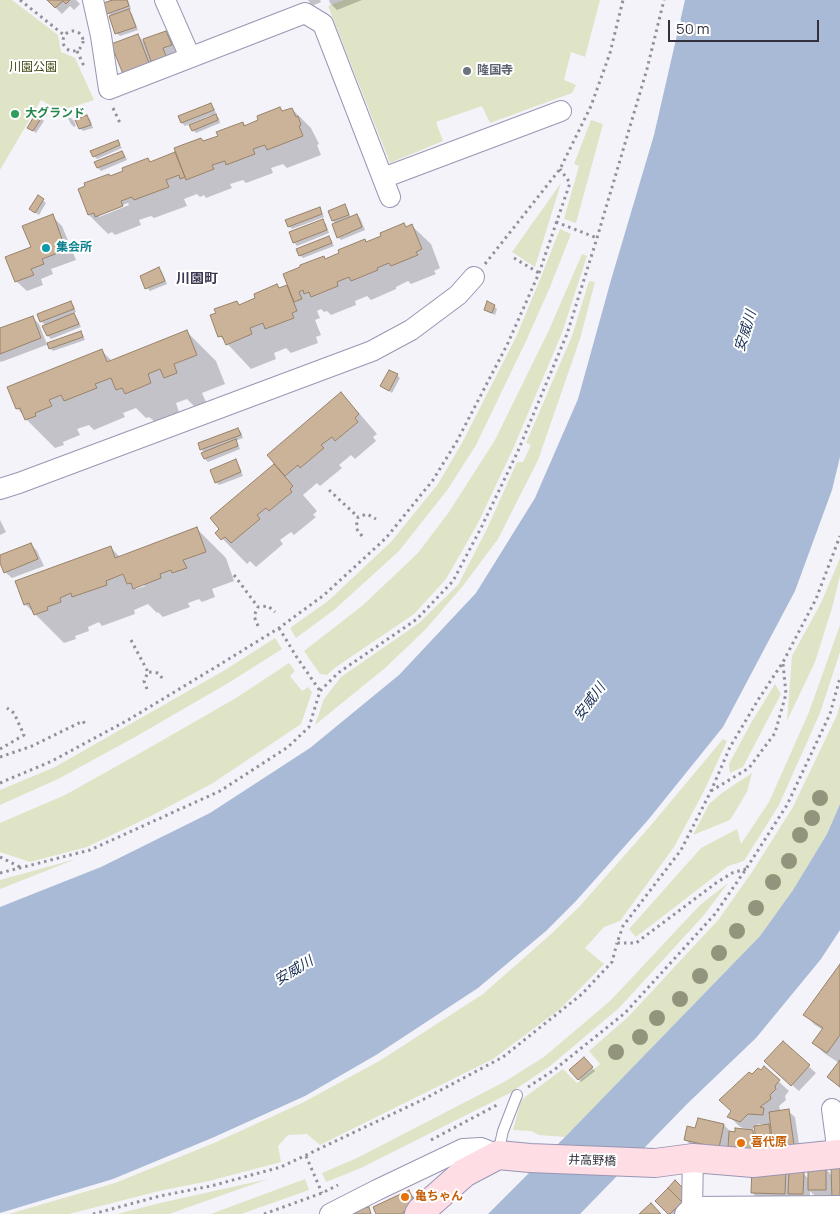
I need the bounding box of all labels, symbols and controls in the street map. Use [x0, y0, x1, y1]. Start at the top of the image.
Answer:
scale bar [670, 10, 821, 42]
text: 50 m [676, 18, 710, 39]
park label: 川園公園 [9, 61, 57, 75]
place label: 隆国寺 [477, 64, 513, 78]
marker: 隆国寺 [461, 65, 473, 77]
place label: 大グランド [25, 107, 85, 121]
marker: 大グランド [9, 108, 21, 120]
place label: 集会所 [56, 241, 92, 255]
marker: 集会所 [40, 242, 52, 254]
district label: 川園町 [176, 271, 218, 287]
water label: 安威川 [732, 308, 760, 354]
water label: 安威川 [571, 680, 609, 724]
water label: 安威川 [272, 953, 316, 989]
place label: 喜代原 [751, 1136, 787, 1150]
marker: 喜代原 [735, 1137, 747, 1149]
street label: 井高野橋 [568, 1153, 616, 1169]
place label: 亀ちゃん [415, 1190, 463, 1204]
marker: 亀ちゃん [399, 1191, 411, 1203]

